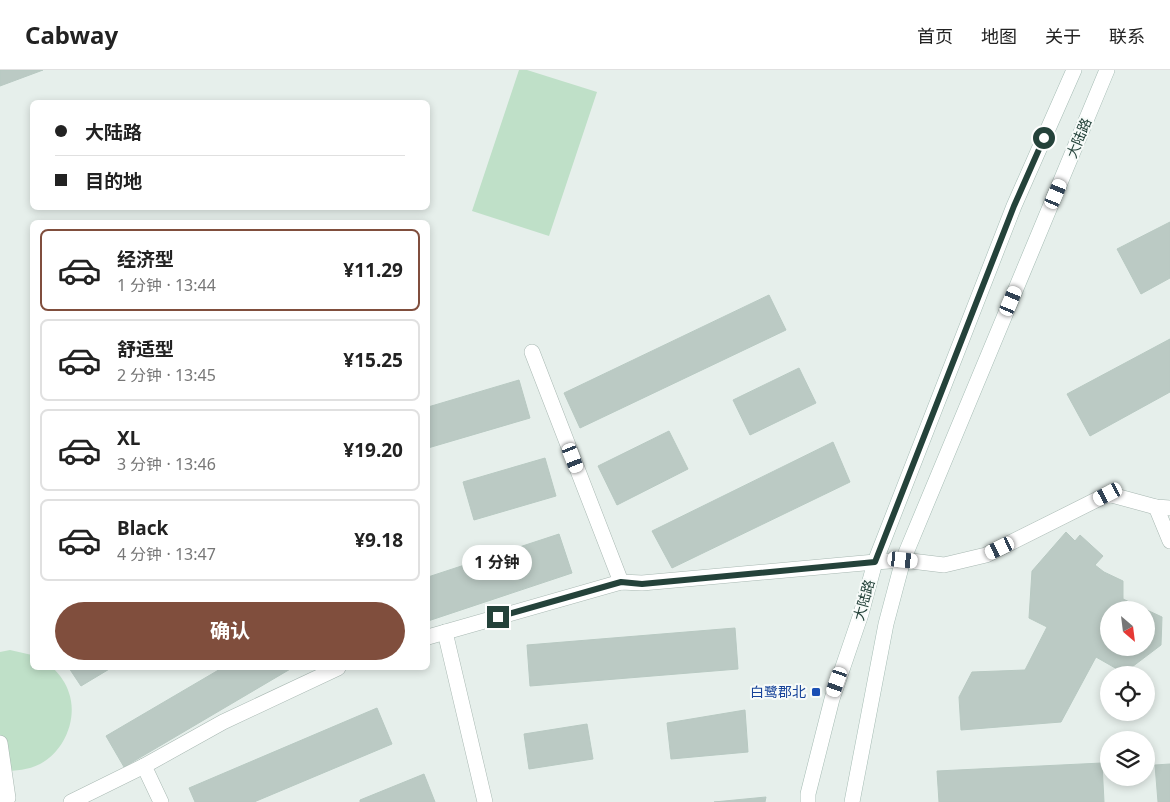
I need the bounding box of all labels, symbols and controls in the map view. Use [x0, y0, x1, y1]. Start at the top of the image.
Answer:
text: Cabway [25, 18, 118, 51]
text: 首页 [917, 24, 953, 48]
text: 地图 [981, 24, 1017, 48]
text: 关于 [1045, 24, 1081, 48]
text: 联系 [1109, 24, 1145, 48]
street label: 大陆路 [1062, 115, 1095, 161]
text: 大陆路 [85, 119, 142, 145]
route start [1033, 127, 1055, 149]
text: 目的地 [85, 168, 142, 194]
car [1043, 177, 1068, 211]
text: 经济型 [117, 246, 174, 272]
icon: car [57, 248, 102, 293]
text: ¥11.29 [343, 257, 403, 283]
text: 1 分钟 · 13:44 [117, 274, 216, 296]
car [998, 284, 1023, 318]
text: 舒适型 [117, 336, 174, 362]
icon: car [57, 338, 102, 383]
text: ¥15.25 [343, 347, 403, 373]
text: 2 分钟 · 13:45 [117, 364, 216, 386]
text: XL [117, 425, 140, 451]
icon: car [57, 428, 102, 473]
text: ¥19.20 [343, 437, 403, 463]
car [560, 441, 585, 475]
text: 3 分钟 · 13:46 [117, 453, 216, 475]
car [1091, 481, 1124, 507]
text: Black [117, 515, 168, 541]
icon: car [57, 518, 102, 563]
text: ¥9.18 [354, 527, 403, 553]
car [983, 535, 1016, 561]
text: 4 分钟 · 13:47 [117, 543, 216, 565]
callout: 1 分钟 [463, 544, 533, 580]
text: 1 分钟 [474, 551, 520, 573]
car [887, 551, 918, 569]
street label: 大陆路 [849, 577, 878, 623]
north arrow [1100, 601, 1155, 656]
map controls [1100, 601, 1155, 786]
button: 确认 [55, 602, 405, 660]
route end [487, 606, 509, 628]
car [825, 665, 848, 699]
button: locate [1100, 666, 1155, 721]
place label: 白鹭郡北 [750, 682, 806, 701]
marker: 白鹭郡北 [810, 686, 822, 698]
button: layers [1100, 731, 1155, 786]

